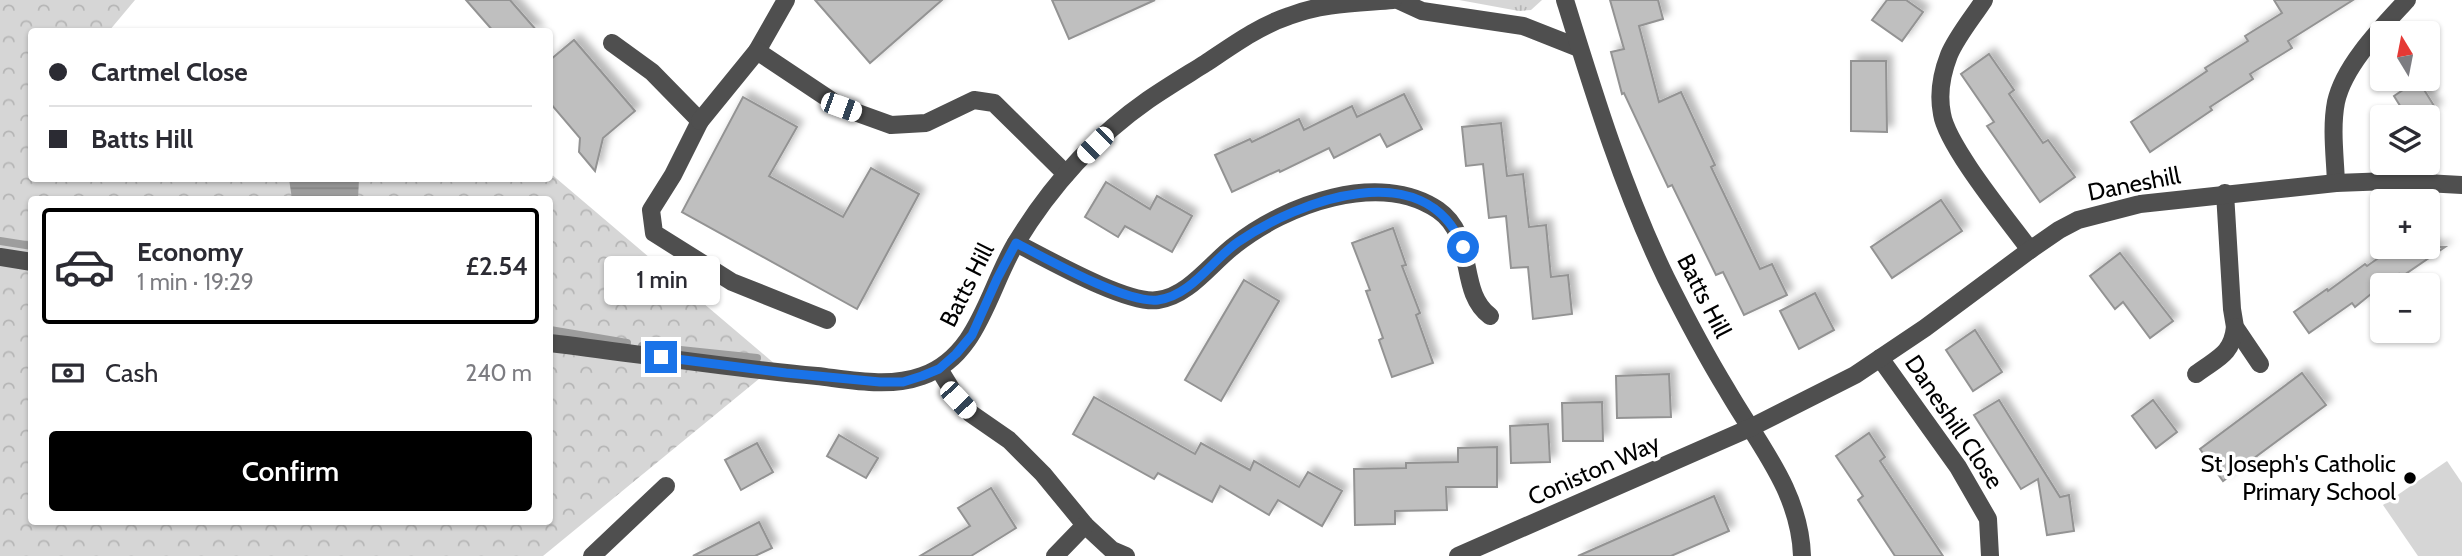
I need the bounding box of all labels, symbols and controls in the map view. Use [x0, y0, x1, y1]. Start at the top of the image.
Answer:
north arrow [2370, 21, 2440, 91]
map controls [2370, 21, 2440, 343]
text: Cartmel Close [91, 56, 248, 88]
car [818, 90, 865, 124]
button: layers [2370, 105, 2440, 175]
text: Batts Hill [91, 123, 193, 155]
car [1073, 123, 1118, 167]
street label: Daneshill [2085, 160, 2183, 207]
button: + [2370, 189, 2440, 259]
route start [1447, 231, 1479, 263]
icon: car [53, 235, 116, 298]
text: Economy [137, 236, 243, 268]
street label: Batts Hill [933, 238, 1000, 332]
street label: Batts Hill [1671, 249, 1738, 343]
text: £2.54 [465, 250, 528, 282]
callout: 1 min [603, 256, 719, 304]
text: 1 min [636, 266, 688, 294]
text: 1 min · 19:29 [137, 268, 254, 296]
button: − [2370, 273, 2440, 343]
route end [645, 341, 677, 373]
street label: Daneshill Close [1899, 349, 2010, 494]
icon: cash [49, 354, 87, 392]
text: Cash [105, 357, 158, 389]
text: 240 m [465, 359, 532, 387]
car [936, 377, 981, 423]
street label: Coniston Way [1523, 428, 1664, 511]
button: Confirm [49, 431, 532, 511]
place label: St Joseph's Catholic Primary School [2201, 449, 2396, 506]
marker: St Joseph's Catholic Primary School [2402, 470, 2418, 486]

